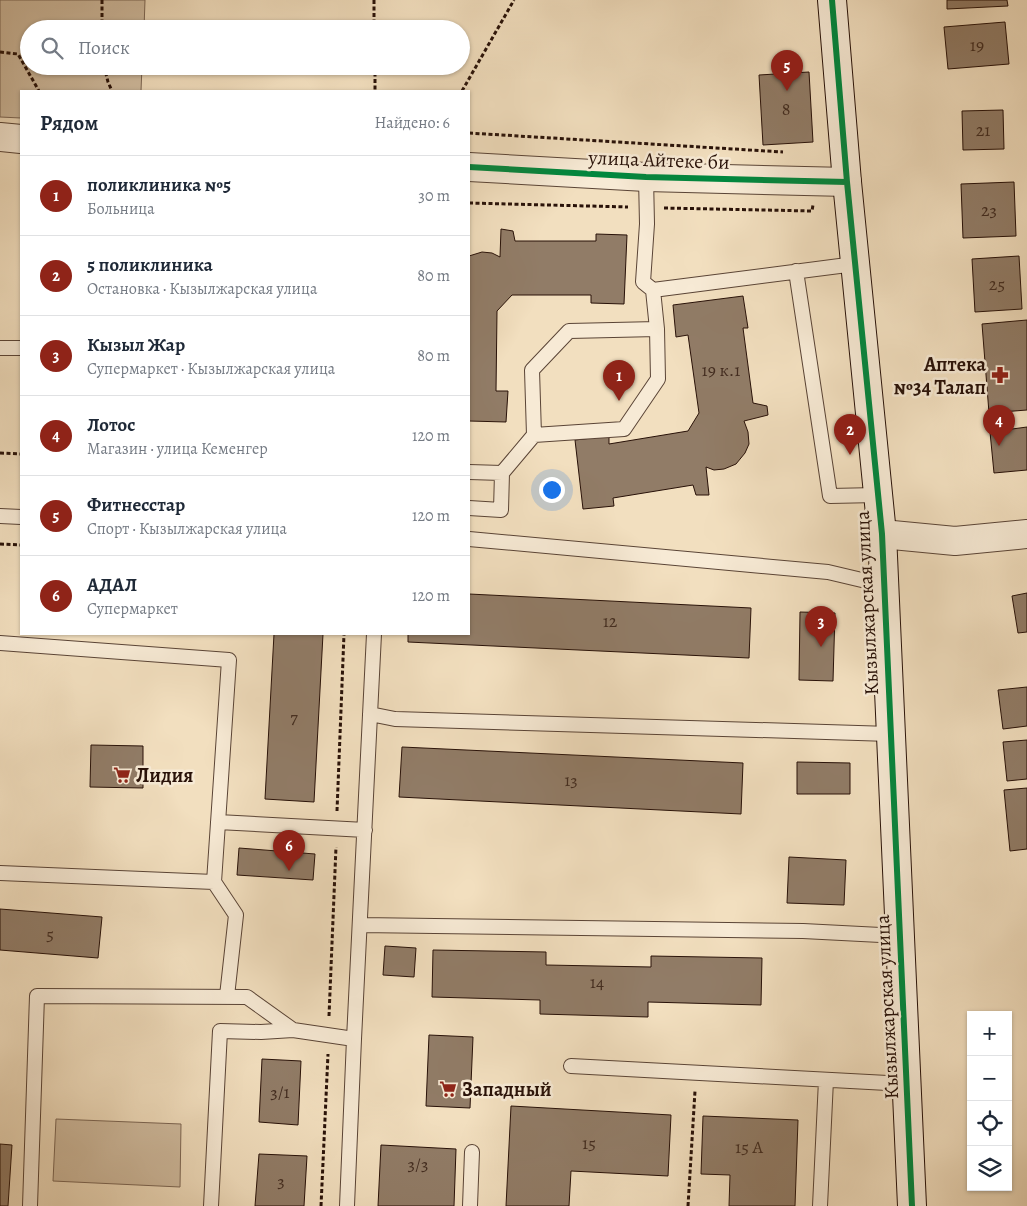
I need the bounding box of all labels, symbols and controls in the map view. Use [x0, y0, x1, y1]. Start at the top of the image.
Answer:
search box [20, 20, 470, 75]
house number: 19 [970, 33, 984, 57]
icon: search [38, 34, 66, 62]
text: Поиск [78, 35, 130, 61]
pin: 5 [771, 50, 803, 91]
house number: 8 [782, 97, 790, 121]
text: Рядом [40, 109, 98, 137]
text: Найдено: 6 [375, 112, 450, 134]
house number: 21 [976, 118, 990, 142]
street label: улица Айтеке би [587, 144, 730, 176]
text: поликлиника №5 [87, 172, 231, 198]
text: 1 [53, 185, 59, 207]
text: 30 m [418, 185, 450, 207]
text: Больница [87, 198, 155, 220]
house number: 23 [981, 198, 997, 222]
text: 5 поликлиника [87, 252, 213, 278]
text: 2 [52, 265, 60, 287]
text: 80 m [417, 265, 450, 287]
house number: 25 [989, 272, 1005, 296]
text: Остановка · Кызылжарская улица [87, 278, 317, 300]
text: Кызыл Жар [87, 332, 185, 358]
text: 3 [53, 345, 59, 367]
text: 80 m [417, 345, 450, 367]
place label: Аптека №34 Талап [894, 351, 986, 401]
text: Супермаркет · Кызылжарская улица [87, 358, 335, 380]
house number: 19 к.1 [702, 358, 740, 382]
pin: 1 [603, 360, 635, 401]
pharmacy icon: Аптека №34 Талап [990, 365, 1010, 385]
pin: 4 [983, 405, 1015, 446]
text: Лотос [87, 412, 135, 438]
pin: 2 [834, 414, 866, 455]
text: 4 [52, 425, 60, 447]
text: 120 m [412, 425, 450, 447]
text: Магазин · улица Кеменгер [87, 438, 268, 460]
your location [539, 477, 565, 503]
text: Фитнесстар [87, 492, 185, 518]
text: 5 [53, 505, 59, 527]
text: 120 m [412, 505, 450, 527]
street label: Кызылжарская улица [849, 509, 885, 696]
text: Спорт · Кызылжарская улица [87, 518, 287, 540]
text: АДАЛ [87, 572, 137, 598]
text: 6 [52, 585, 60, 607]
text: 120 m [412, 585, 450, 607]
text: Супермаркет [87, 598, 178, 620]
pin: 3 [805, 606, 837, 647]
house number: 12 [603, 609, 618, 633]
house number: 7 [290, 705, 298, 729]
place label: Лидия [136, 762, 193, 789]
supermarket icon: Лидия [112, 765, 132, 785]
house number: 13 [564, 768, 578, 792]
pin: 6 [273, 830, 305, 871]
street label: Кызылжарская улица [869, 913, 905, 1100]
house number: 5 [46, 922, 54, 946]
house number: 14 [590, 970, 604, 994]
map controls [967, 1011, 1012, 1191]
button: + [967, 1011, 1012, 1056]
button: − [967, 1056, 1012, 1101]
place label: Западный [462, 1076, 552, 1103]
supermarket icon: Западный [438, 1079, 458, 1099]
house number: 3/1 [270, 1080, 290, 1104]
button: locate [967, 1101, 1012, 1146]
house number: 15 [582, 1131, 596, 1155]
house number: 15 А [735, 1135, 763, 1159]
button: layers [967, 1146, 1012, 1191]
house number: 3/3 [408, 1152, 428, 1176]
house number: 3 [277, 1169, 285, 1193]

